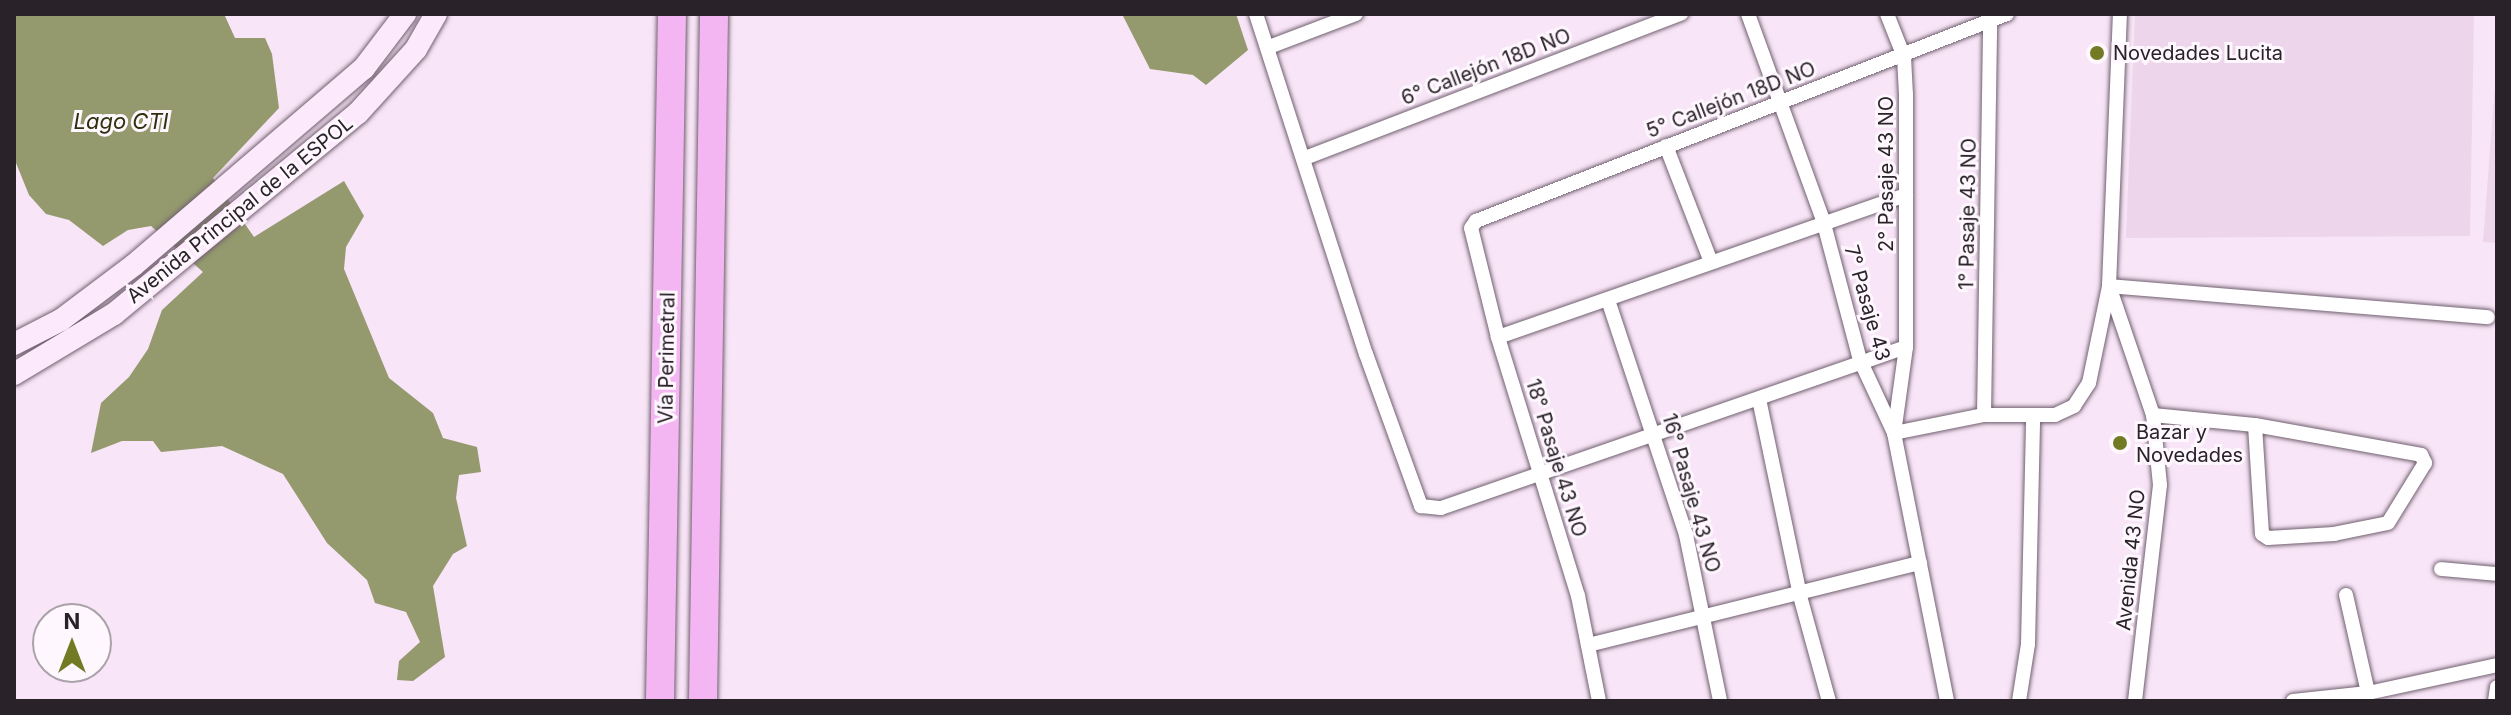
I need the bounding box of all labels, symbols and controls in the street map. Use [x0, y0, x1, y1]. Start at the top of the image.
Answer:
street label: 6° Callejón 18D NO [1398, 24, 1574, 110]
place label: Novedades Lucita [2113, 41, 2283, 65]
marker: Novedades Lucita [2088, 44, 2106, 62]
street label: 5° Callejón 18D NO [1643, 57, 1819, 143]
street label: 2° Pasaje 43 NO [1874, 96, 1898, 252]
water label: Lago CTI [73, 109, 169, 135]
street label: Avenida Principal de la ESPOL [122, 111, 358, 309]
street label: 1° Pasaje 43 NO [1955, 138, 1981, 290]
street label: 7° Pasaje 43 [1839, 242, 1895, 364]
street label: Vía Perimetral [654, 292, 680, 424]
street label: 18° Pasaje 43 NO [1521, 376, 1591, 540]
street label: 16° Pasaje 43 NO [1657, 411, 1725, 575]
place label: Bazar y Novedades [2136, 420, 2243, 467]
marker: Bazar y Novedades [2111, 434, 2129, 452]
street label: Avenida 43 NO [2112, 488, 2150, 632]
north arrow [32, 603, 112, 683]
text: N [64, 608, 80, 634]

